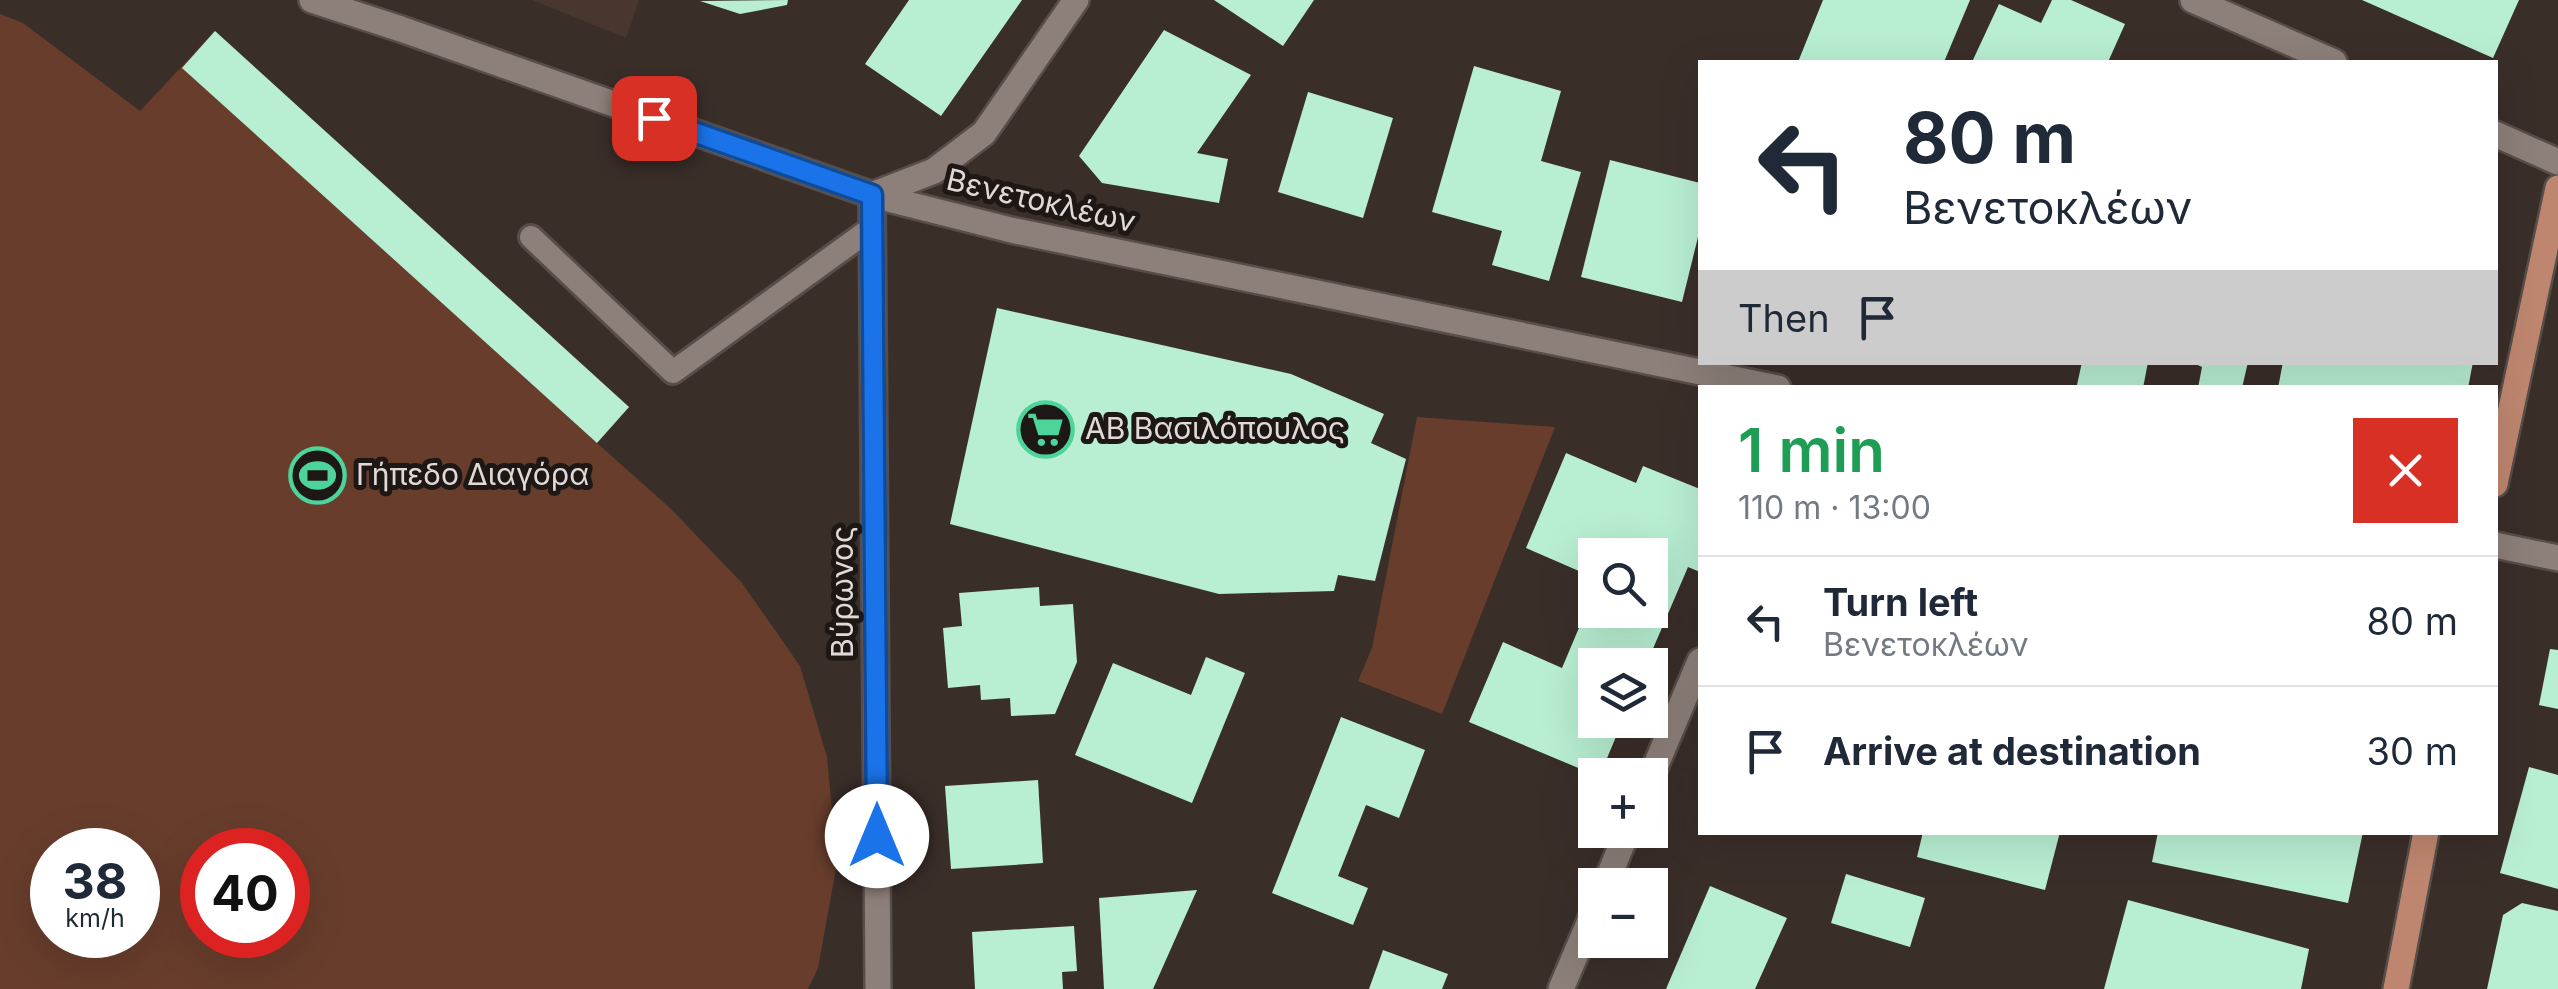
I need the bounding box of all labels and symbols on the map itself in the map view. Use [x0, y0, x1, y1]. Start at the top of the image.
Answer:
pin [612, 76, 697, 161]
street label: Βενετοκλέων [943, 161, 1139, 239]
supermarket icon: AB Βασιλόπουλος [1016, 399, 1076, 459]
place label: AB Βασιλόπουλος [1085, 410, 1345, 446]
sports icon: Γήπεδο Διαγόρα [287, 445, 347, 505]
place label: Γήπεδο Διαγόρα [356, 456, 589, 492]
street label: Βύρωνος [824, 526, 860, 658]
position arrow [825, 784, 929, 888]
speed limit sign: 40 [180, 828, 310, 958]

